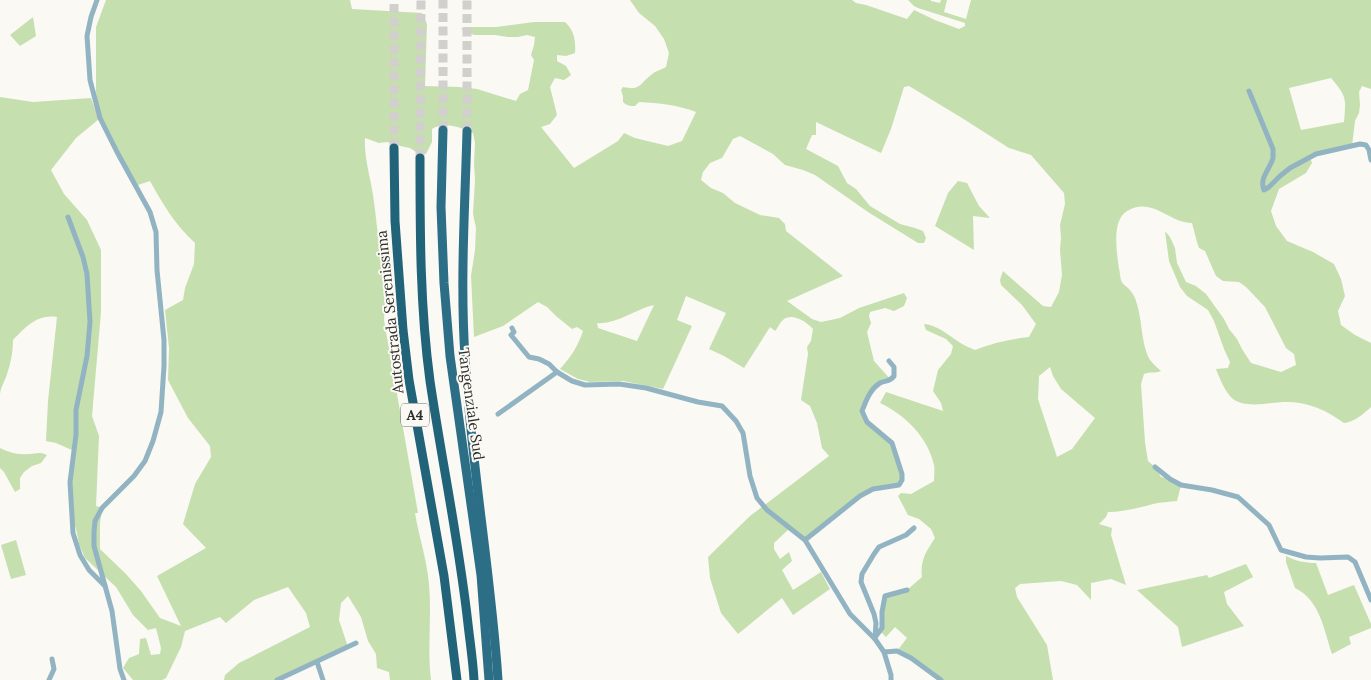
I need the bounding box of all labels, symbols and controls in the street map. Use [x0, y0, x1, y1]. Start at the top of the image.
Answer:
street label: Autostrada Serenissima [371, 229, 408, 396]
street label: Tangenziale Sud [454, 346, 489, 462]
road number: A4 [401, 404, 429, 426]

